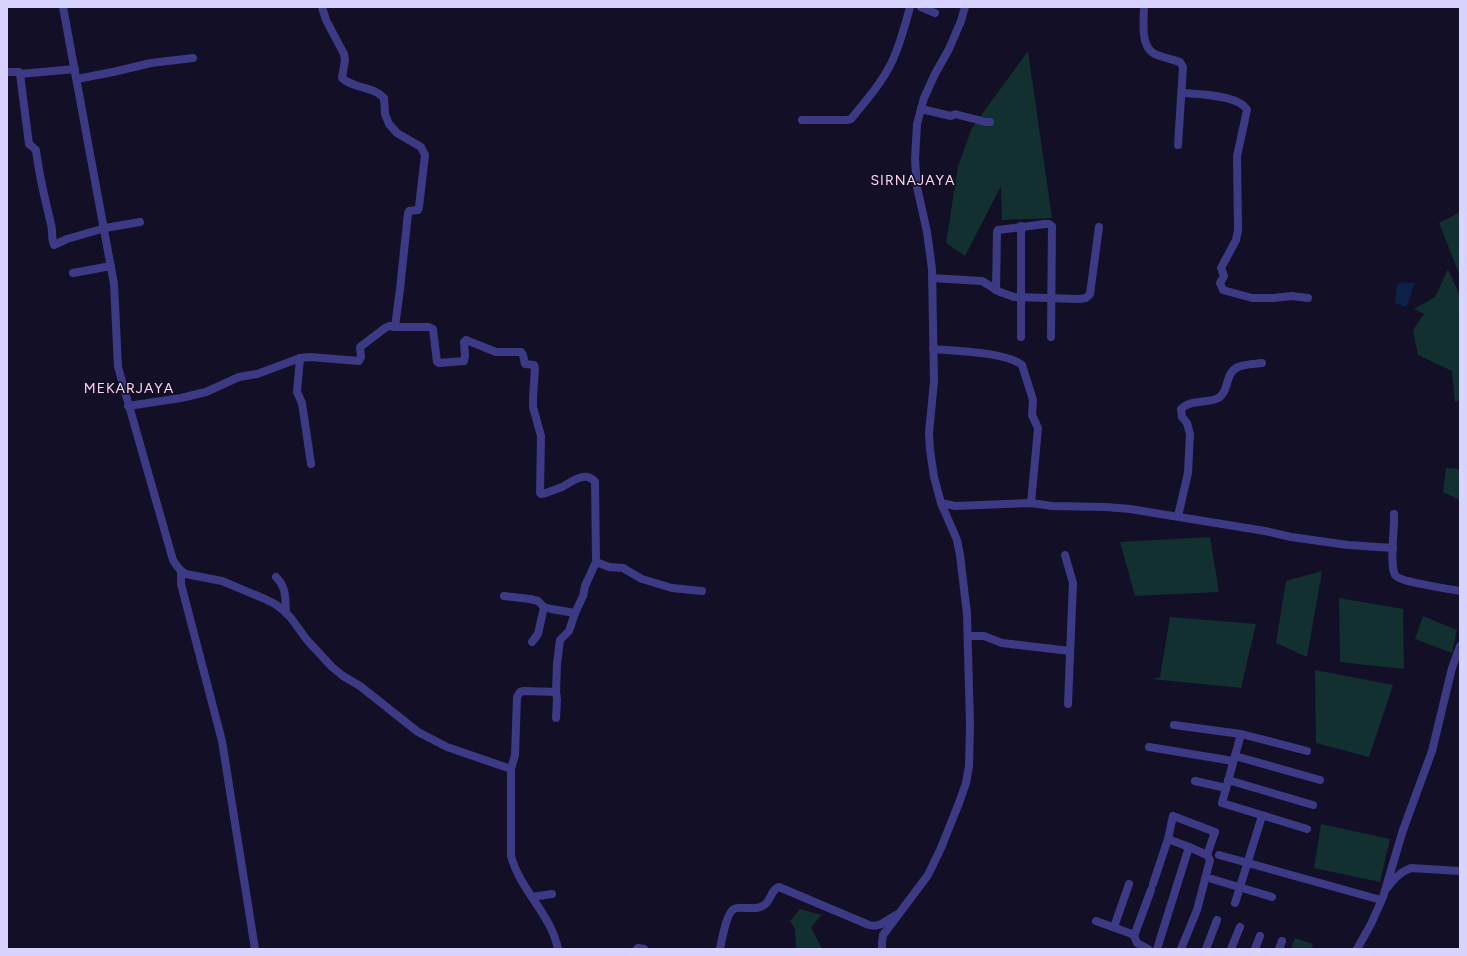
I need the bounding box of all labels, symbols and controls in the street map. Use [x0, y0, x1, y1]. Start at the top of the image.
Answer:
district label: SIRNAJAYA [871, 172, 955, 189]
district label: MEKARJAYA [84, 380, 174, 397]

